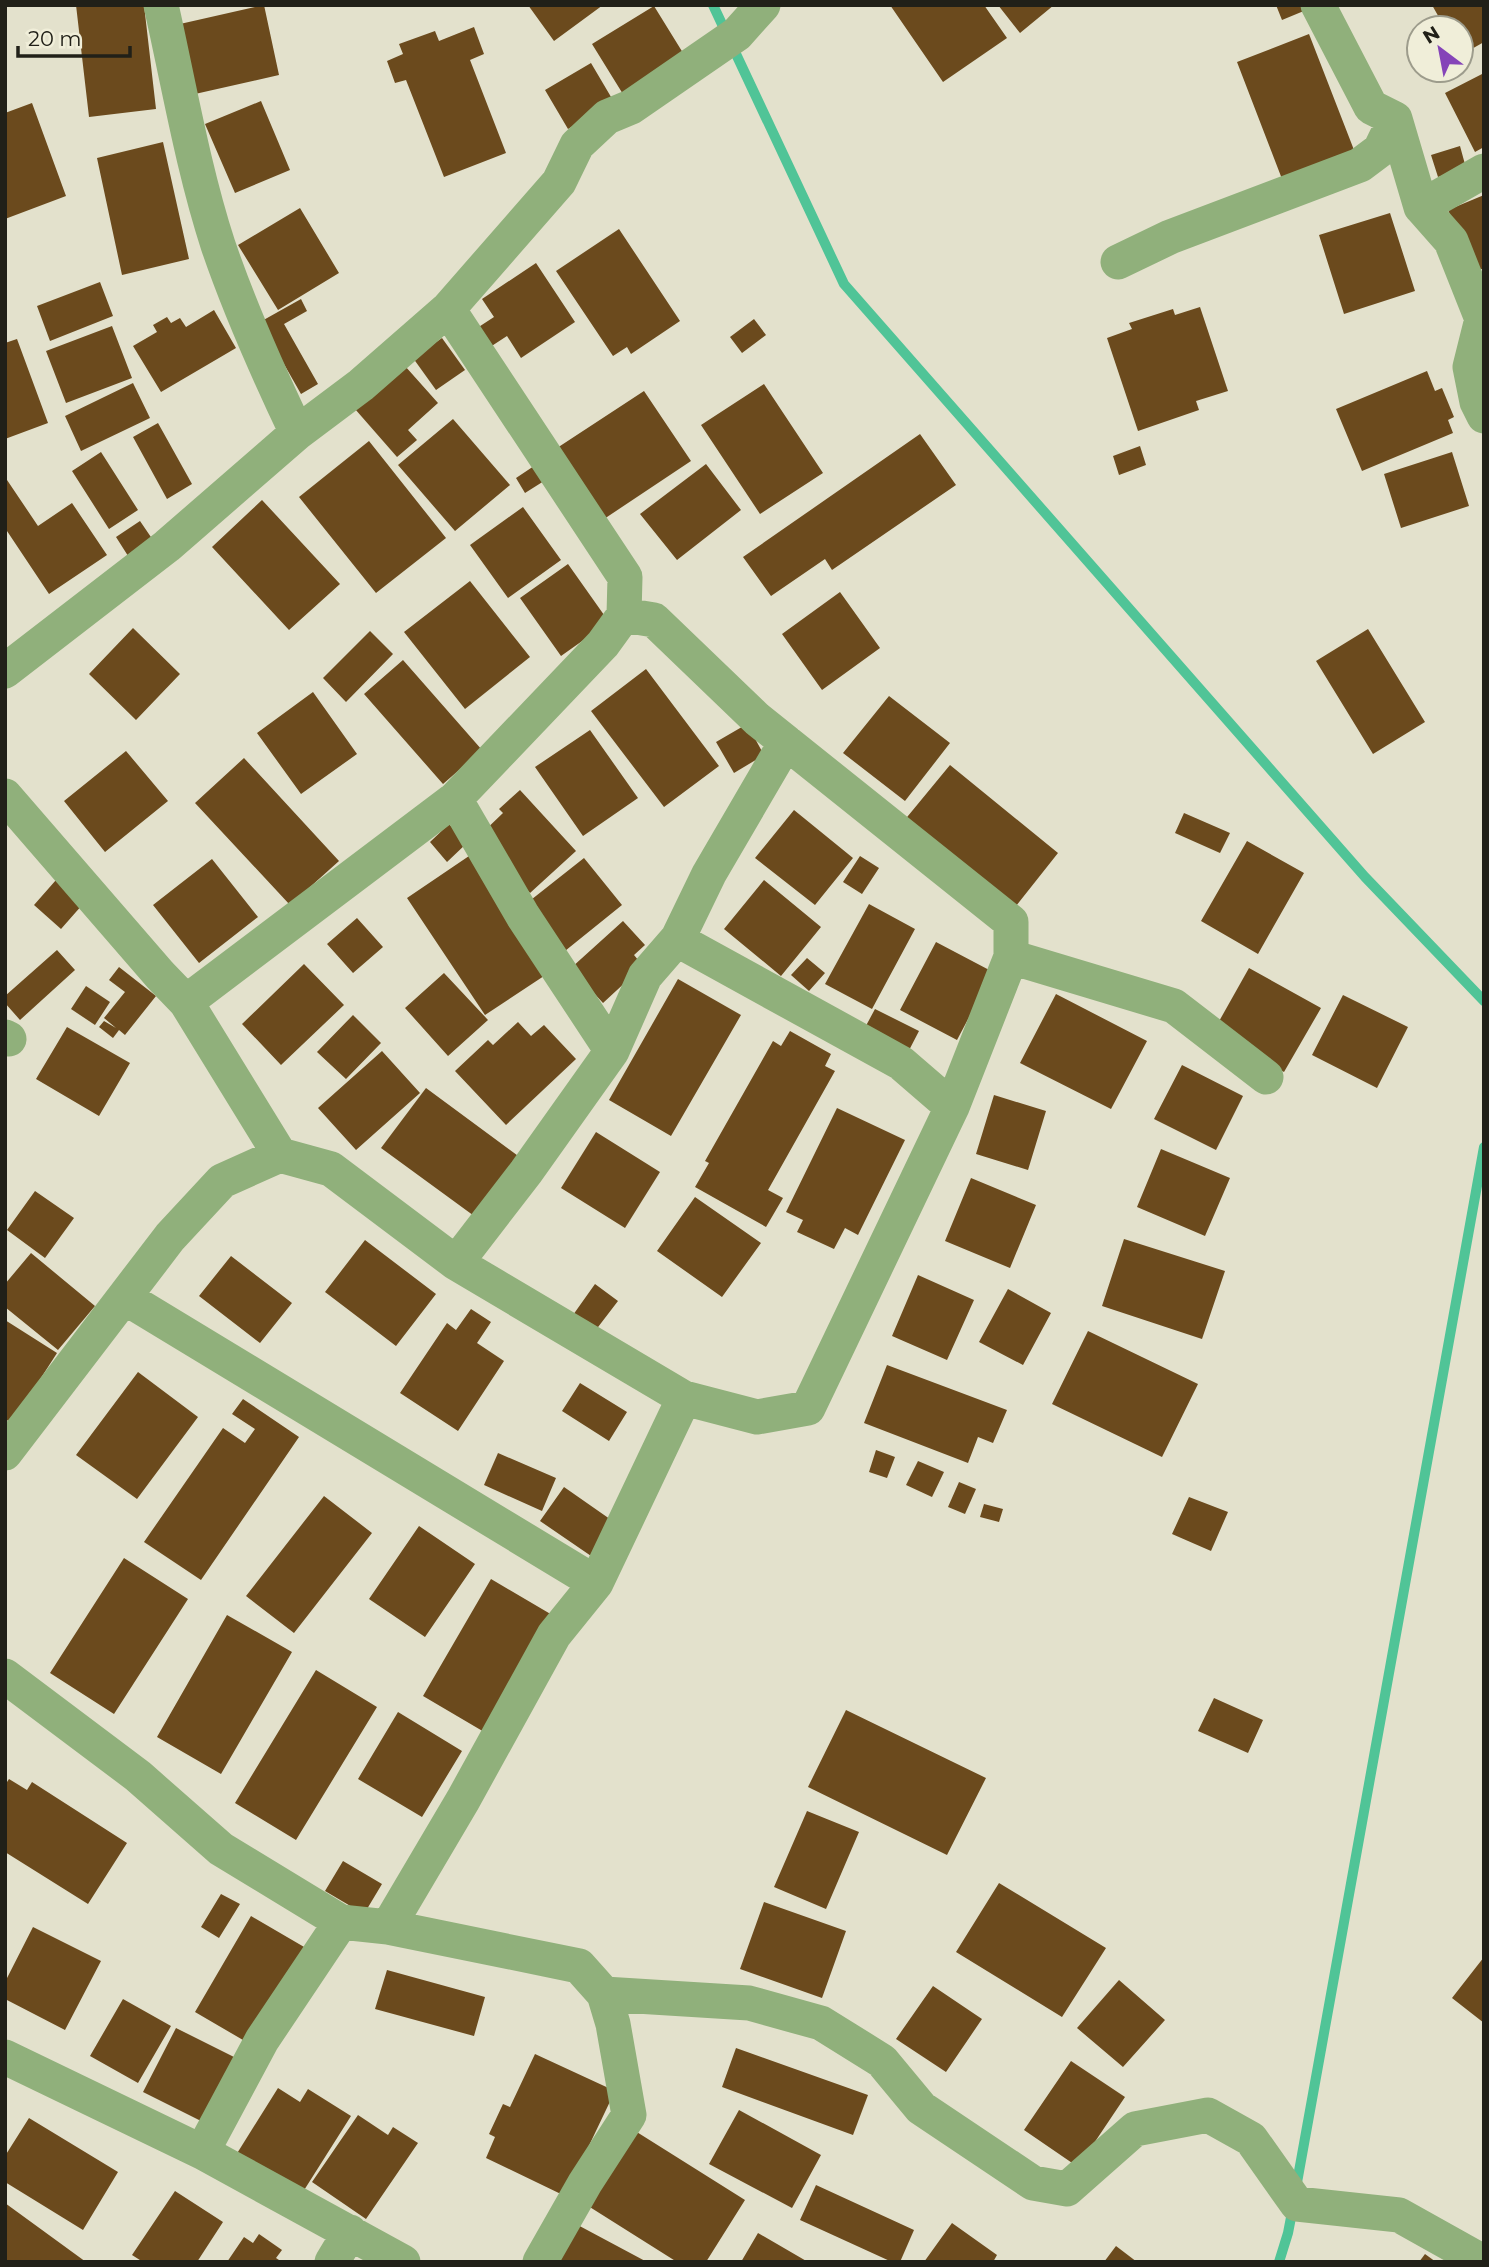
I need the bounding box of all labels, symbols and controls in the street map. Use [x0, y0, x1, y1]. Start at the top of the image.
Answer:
scale bar [18, 14, 130, 58]
north arrow [1405, 14, 1475, 84]
text: N [1419, 21, 1444, 49]
text: 20 m [28, 26, 82, 51]

